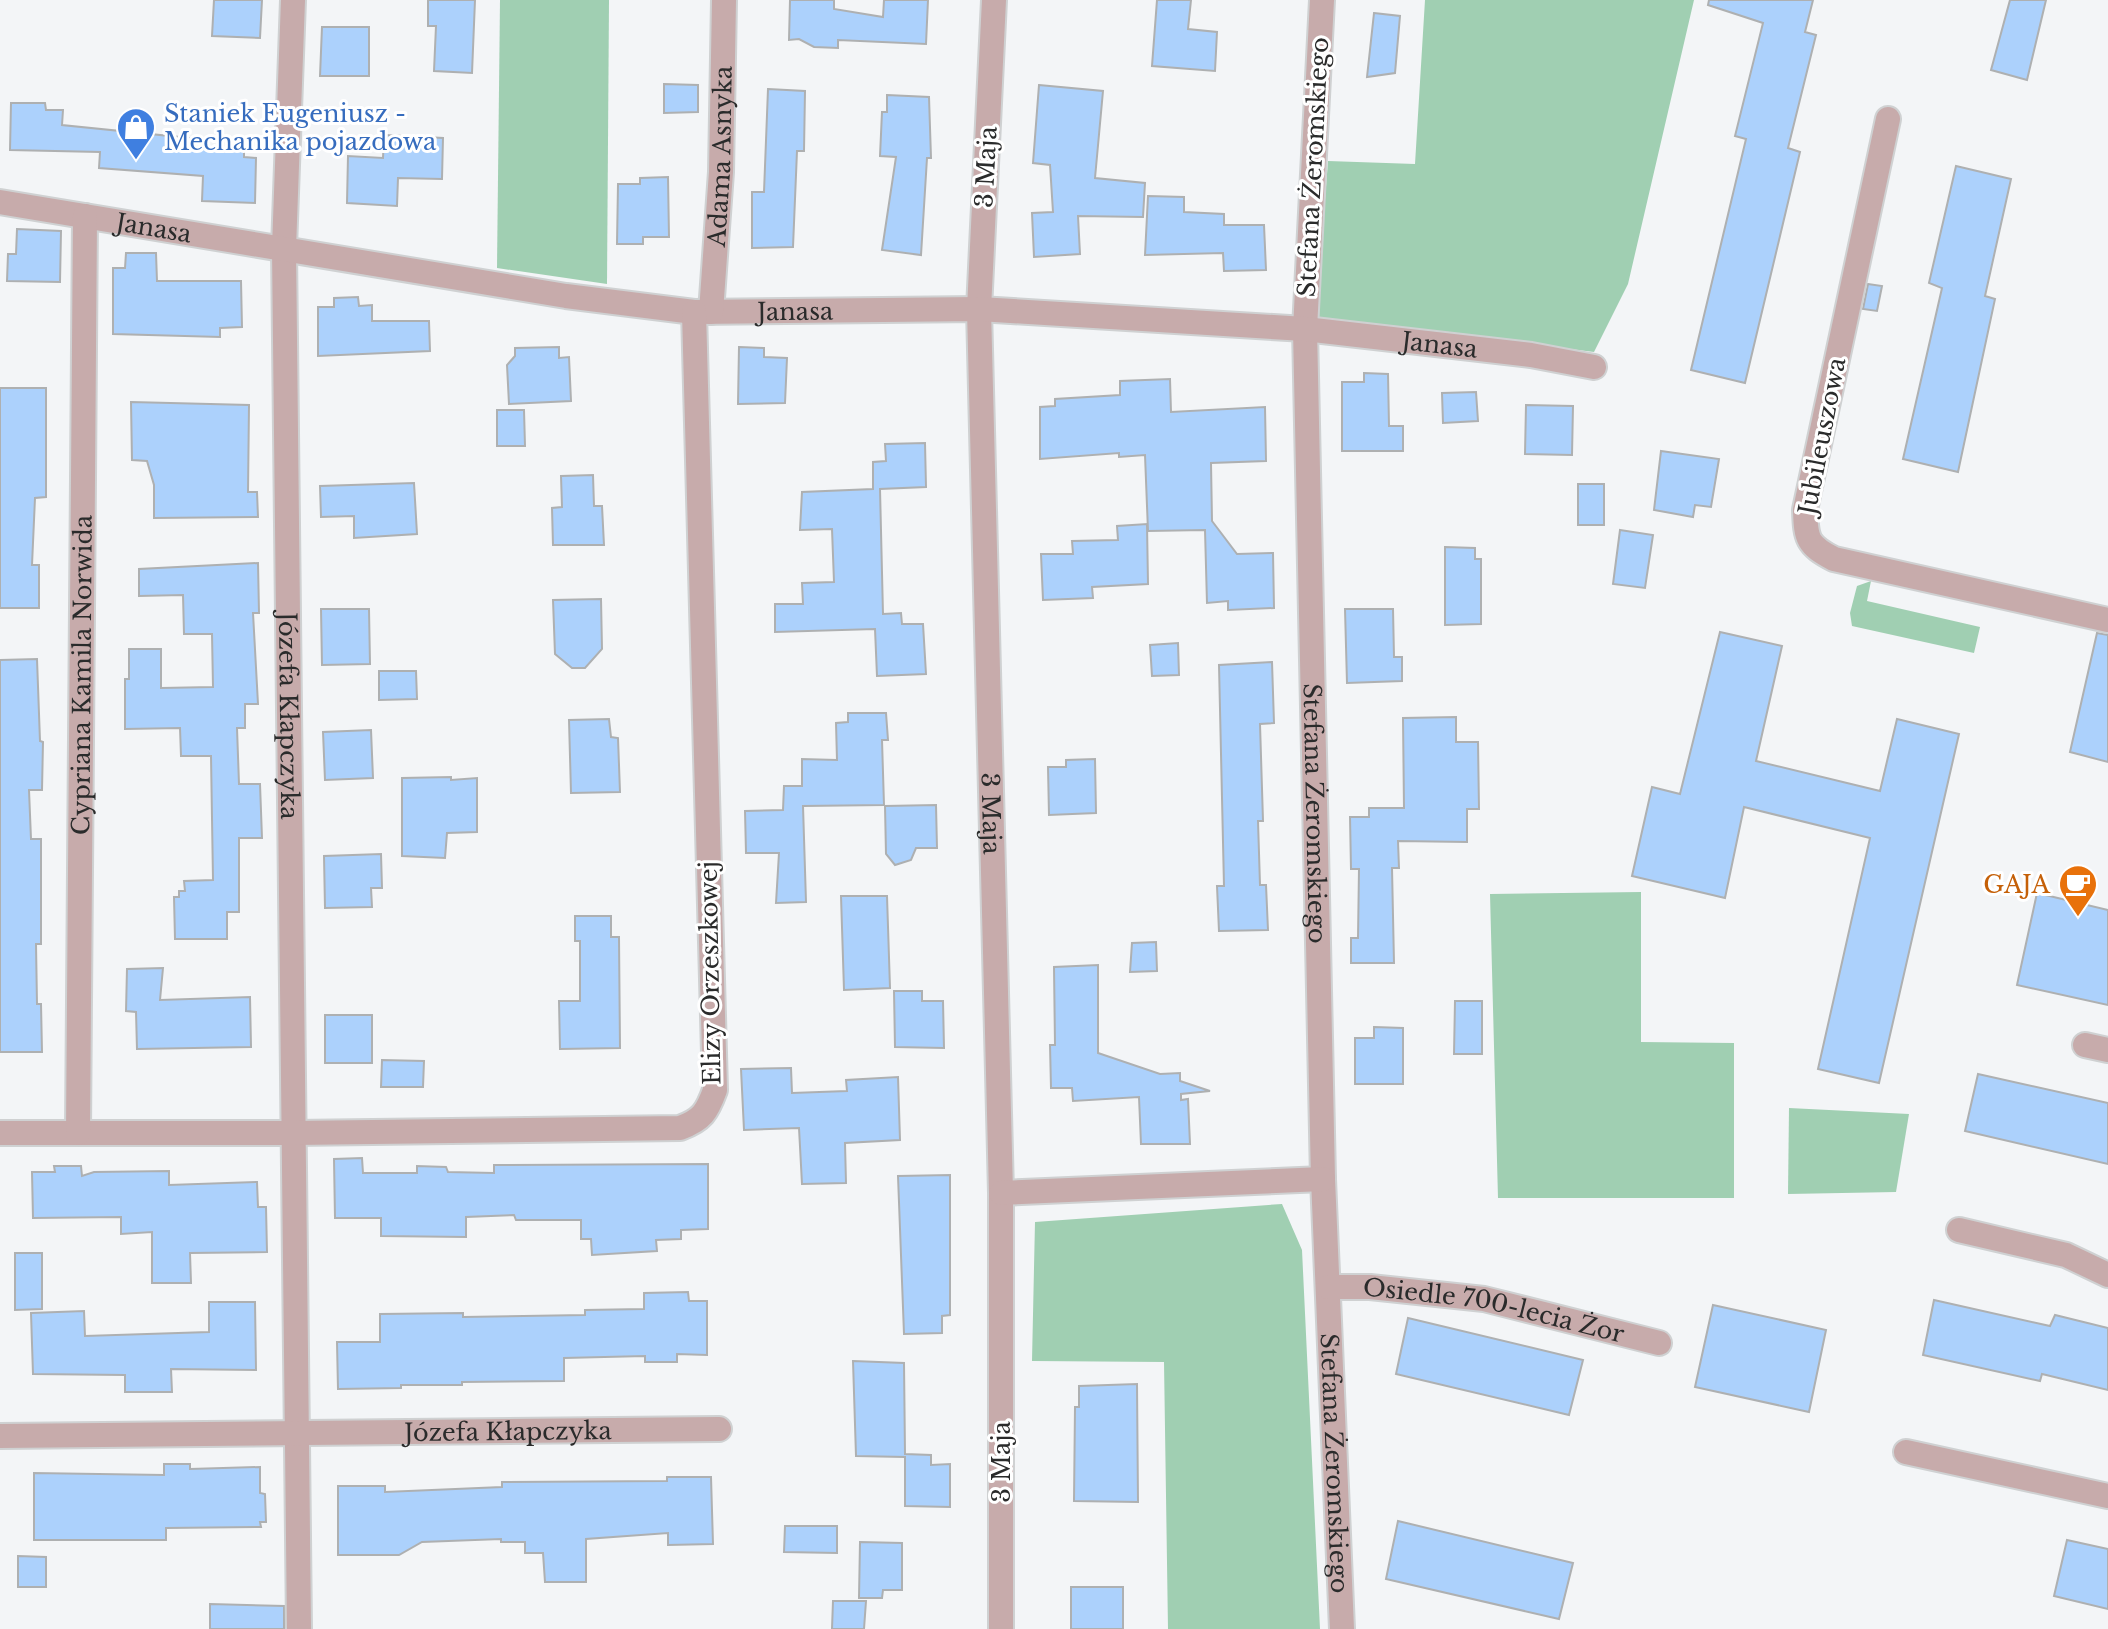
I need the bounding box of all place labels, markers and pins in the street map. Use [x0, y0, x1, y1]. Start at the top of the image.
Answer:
place label: Staniek Eugeniusz - Mechanika pojazdowa [164, 99, 437, 156]
shop icon: Staniek Eugeniusz - Mechanika pojazdowa [115, 106, 157, 161]
cafe icon: GAJA [2057, 863, 2099, 918]
place label: GAJA [1983, 870, 2050, 899]

